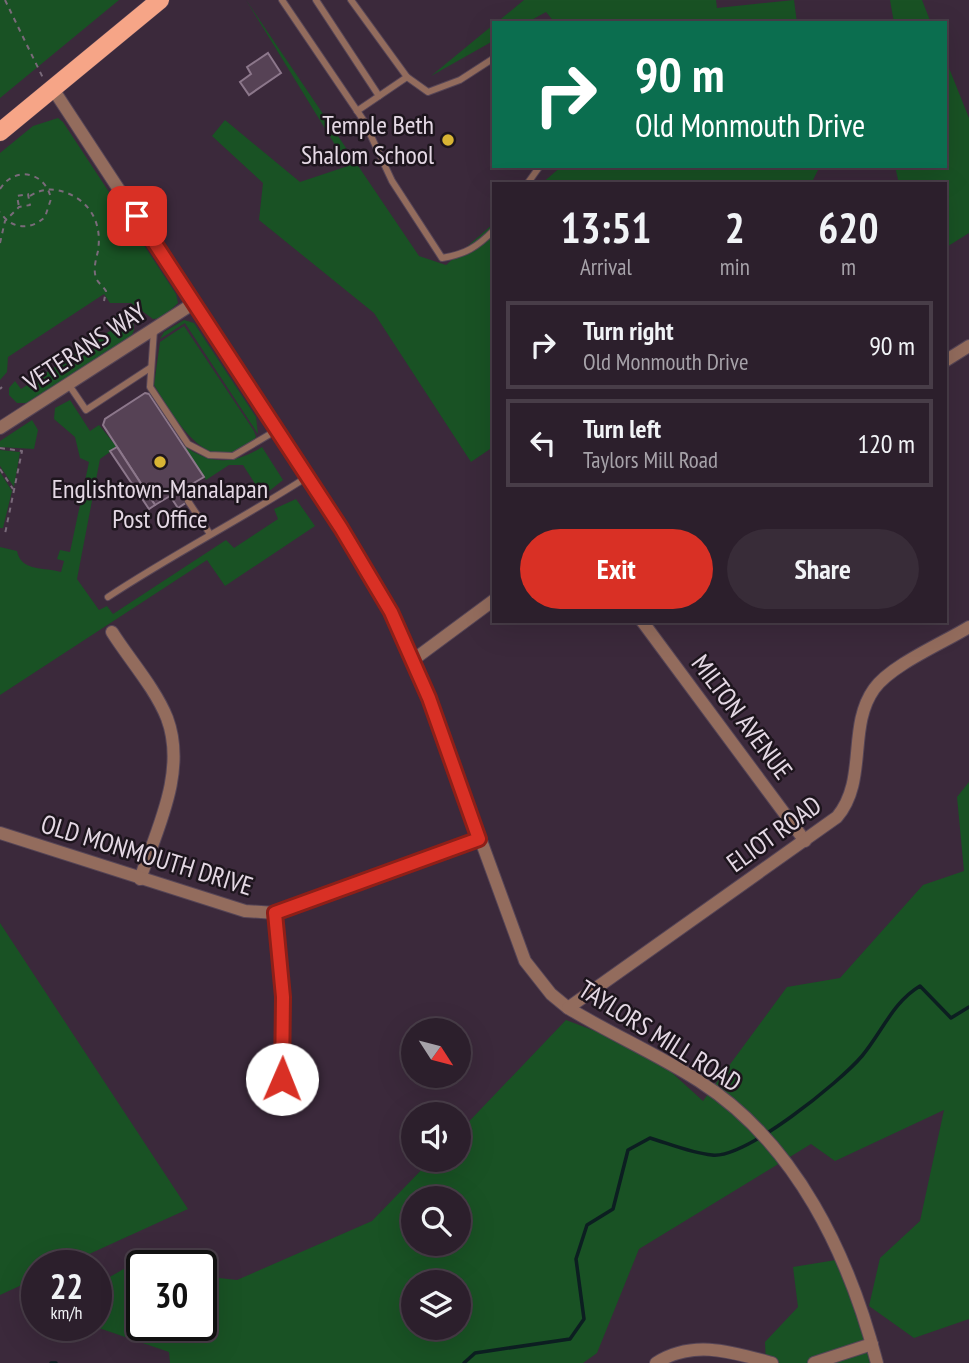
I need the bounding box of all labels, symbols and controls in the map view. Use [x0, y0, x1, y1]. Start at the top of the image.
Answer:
text: 90 m [635, 42, 724, 106]
icon: right [520, 49, 611, 140]
text: Old Monmouth Drive [635, 104, 865, 146]
place label: Temple Beth Shalom School [301, 108, 434, 171]
marker: Temple Beth Shalom School [440, 132, 456, 148]
pin [107, 186, 167, 246]
icon: arrive [118, 197, 156, 235]
text: 13:51 [560, 200, 651, 255]
text: 2 [725, 200, 745, 255]
text: 620 [818, 200, 879, 255]
text: Arrival [580, 252, 632, 281]
text: min [720, 252, 750, 281]
text: m [841, 252, 856, 281]
street label: VETERANS WAY [16, 295, 152, 399]
text: Turn right [583, 314, 674, 347]
icon: right [524, 326, 562, 364]
text: 90 m [869, 329, 915, 362]
text: Old Monmouth Drive [583, 347, 749, 376]
text: Turn left [583, 412, 661, 445]
icon: left [524, 424, 562, 462]
text: 120 m [857, 427, 915, 460]
text: Taylors Mill Road [583, 445, 718, 474]
marker: Englishtown-Manalapan Post Office [152, 454, 168, 470]
place label: Englishtown-Manalapan Post Office [52, 472, 268, 535]
button: Exit [520, 529, 713, 609]
button: Share [727, 529, 919, 609]
street label: MILTON AVENUE [685, 648, 800, 786]
street label: ELIOT ROAD [720, 788, 828, 879]
street label: OLD MONMOUTH DRIVE [37, 807, 257, 902]
street label: TAYLORS MILL ROAD [573, 972, 748, 1099]
north arrow [401, 1018, 471, 1088]
map controls [401, 1018, 471, 1340]
position arrow [245, 1042, 319, 1116]
button: sound [401, 1102, 471, 1172]
button: search [401, 1186, 471, 1256]
speed limit sign: 30 [126, 1250, 217, 1341]
text: 22 [50, 1263, 83, 1309]
button: layers [401, 1270, 471, 1340]
text: km/h [51, 1301, 82, 1324]

